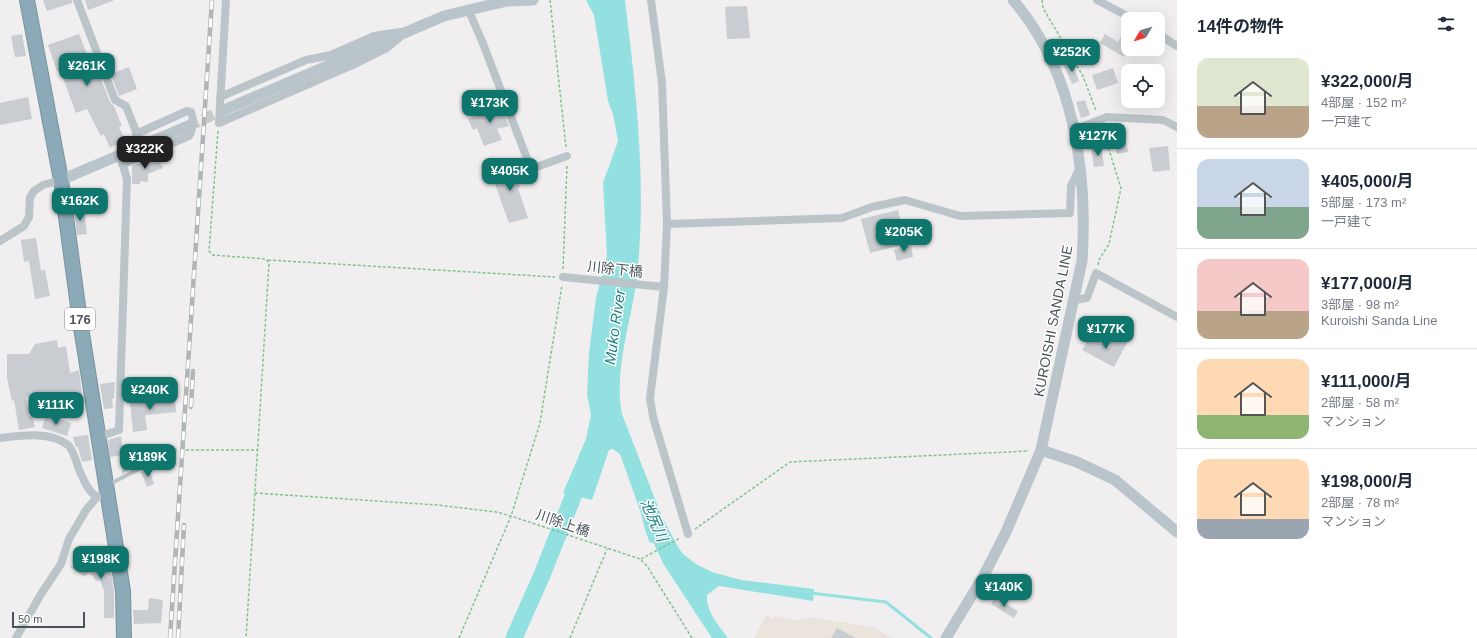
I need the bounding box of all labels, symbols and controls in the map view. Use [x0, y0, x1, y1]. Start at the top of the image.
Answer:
north arrow [1121, 12, 1165, 56]
map controls [1121, 12, 1165, 108]
icon: filters [1435, 13, 1457, 35]
text: 14件の物件 [1197, 17, 1284, 36]
pin: ¥252K [1044, 39, 1100, 73]
text: ¥252K [1053, 44, 1091, 59]
pin: ¥261K [59, 53, 115, 87]
text: ¥261K [68, 58, 106, 73]
button: locate [1121, 64, 1165, 108]
text: ¥322,000/月 [1321, 72, 1414, 91]
icon: home [1229, 74, 1277, 122]
pin: ¥173K [462, 90, 518, 124]
text: ¥173K [471, 95, 509, 110]
text: 4部屋 · 152 m² [1321, 95, 1406, 110]
text: 一戸建て [1321, 114, 1373, 129]
pin: ¥127K [1070, 123, 1126, 157]
text: ¥127K [1079, 128, 1117, 143]
pin: ¥322K [117, 136, 173, 170]
text: ¥322K [126, 141, 164, 156]
pin: ¥405K [482, 158, 538, 192]
text: ¥405K [491, 163, 529, 178]
text: ¥405,000/月 [1321, 172, 1414, 191]
icon: home [1229, 175, 1277, 223]
pin: ¥162K [52, 188, 108, 222]
text: ¥162K [61, 193, 99, 208]
text: 5部屋 · 173 m² [1321, 195, 1406, 210]
text: 一戸建て [1321, 214, 1373, 229]
pin: ¥205K [876, 219, 932, 253]
text: ¥205K [885, 224, 923, 239]
street label: KUROISHI SANDA LINE [1030, 244, 1076, 398]
street label: 川除下橋 [586, 258, 644, 280]
text: ¥177,000/月 [1321, 274, 1414, 293]
icon: home [1229, 275, 1277, 323]
water label: Muko River [601, 287, 628, 366]
text: 3部屋 · 98 m² [1321, 297, 1399, 312]
road number: 176 [65, 308, 95, 330]
text: Kuroishi Sanda Line [1321, 313, 1437, 328]
pin: ¥177K [1078, 316, 1134, 350]
text: ¥177K [1087, 321, 1125, 336]
text: ¥111,000/月 [1321, 372, 1412, 391]
icon: home [1229, 375, 1277, 423]
pin: ¥240K [122, 377, 178, 411]
text: ¥240K [131, 382, 169, 397]
pin: ¥111K [28, 392, 84, 426]
text: 2部屋 · 58 m² [1321, 395, 1399, 410]
text: ¥111K [38, 397, 74, 412]
text: マンション [1321, 414, 1386, 429]
pin: ¥189K [120, 444, 176, 478]
text: ¥189K [129, 449, 167, 464]
text: ¥198,000/月 [1321, 472, 1414, 491]
icon: home [1229, 475, 1277, 523]
text: 2部屋 · 78 m² [1321, 495, 1399, 510]
water label: 池尻川 [638, 496, 672, 546]
street label: 川除上橋 [534, 506, 592, 540]
text: マンション [1321, 514, 1386, 529]
pin: ¥198K [73, 546, 129, 580]
text: ¥198K [82, 551, 120, 566]
pin: ¥140K [976, 574, 1032, 608]
text: ¥140K [985, 579, 1023, 594]
scale bar [12, 610, 85, 629]
text: 50 m [18, 613, 42, 625]

